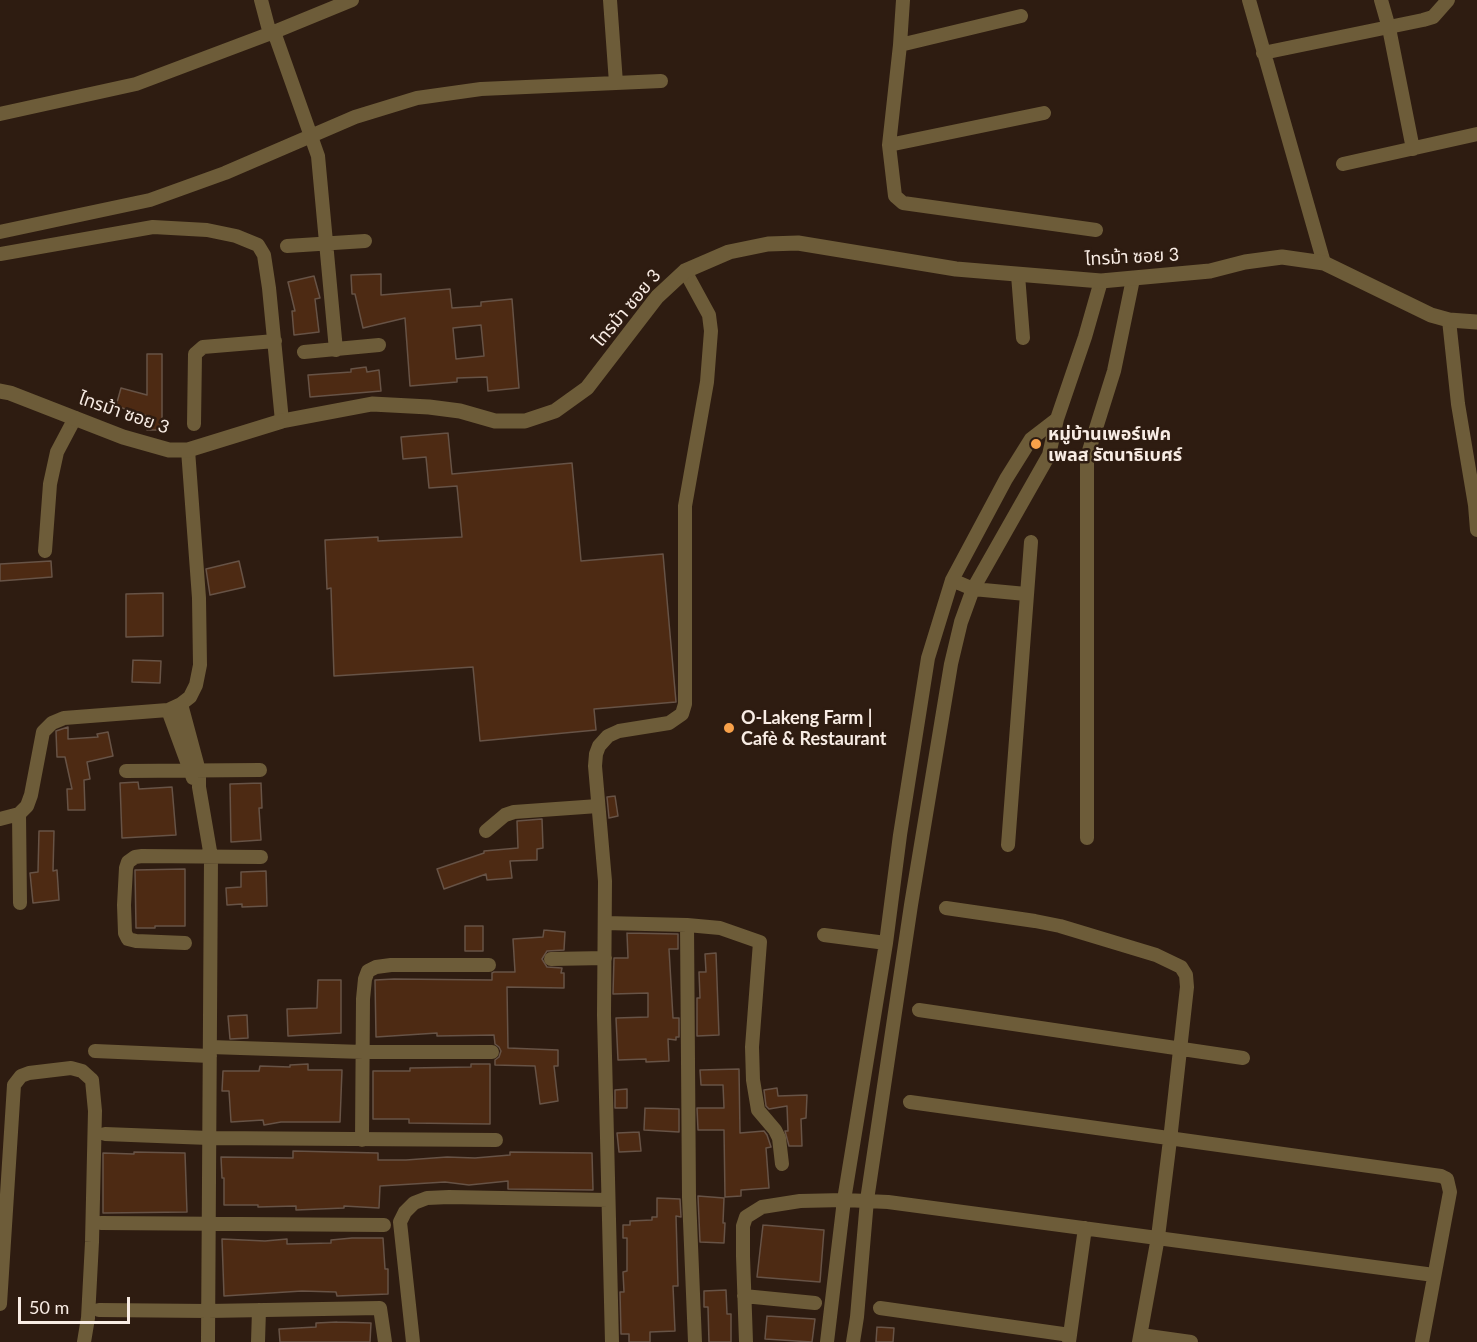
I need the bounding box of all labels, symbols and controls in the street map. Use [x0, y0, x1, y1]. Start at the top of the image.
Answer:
street label: ไทรม้า ซอย 3 [1084, 244, 1180, 270]
street label: ไทรม้า ซอย 3 [588, 265, 666, 351]
street label: ไทรม้า ซอย 3 [76, 387, 172, 439]
place label: หมู่บ้านเพอร์เฟค เพลส รัตนาธิเบศร์ [1048, 423, 1182, 466]
marker: หมู่บ้านเพอร์เฟค เพลส รัตนาธิเบศร์ [1029, 437, 1043, 451]
place label: O-Lakeng Farm | Cafè & Restaurant [741, 707, 886, 750]
marker: O-Lakeng Farm | Cafè & Restaurant [722, 721, 736, 735]
scale bar [21, 1285, 134, 1323]
text: 50 m [29, 1296, 69, 1318]

